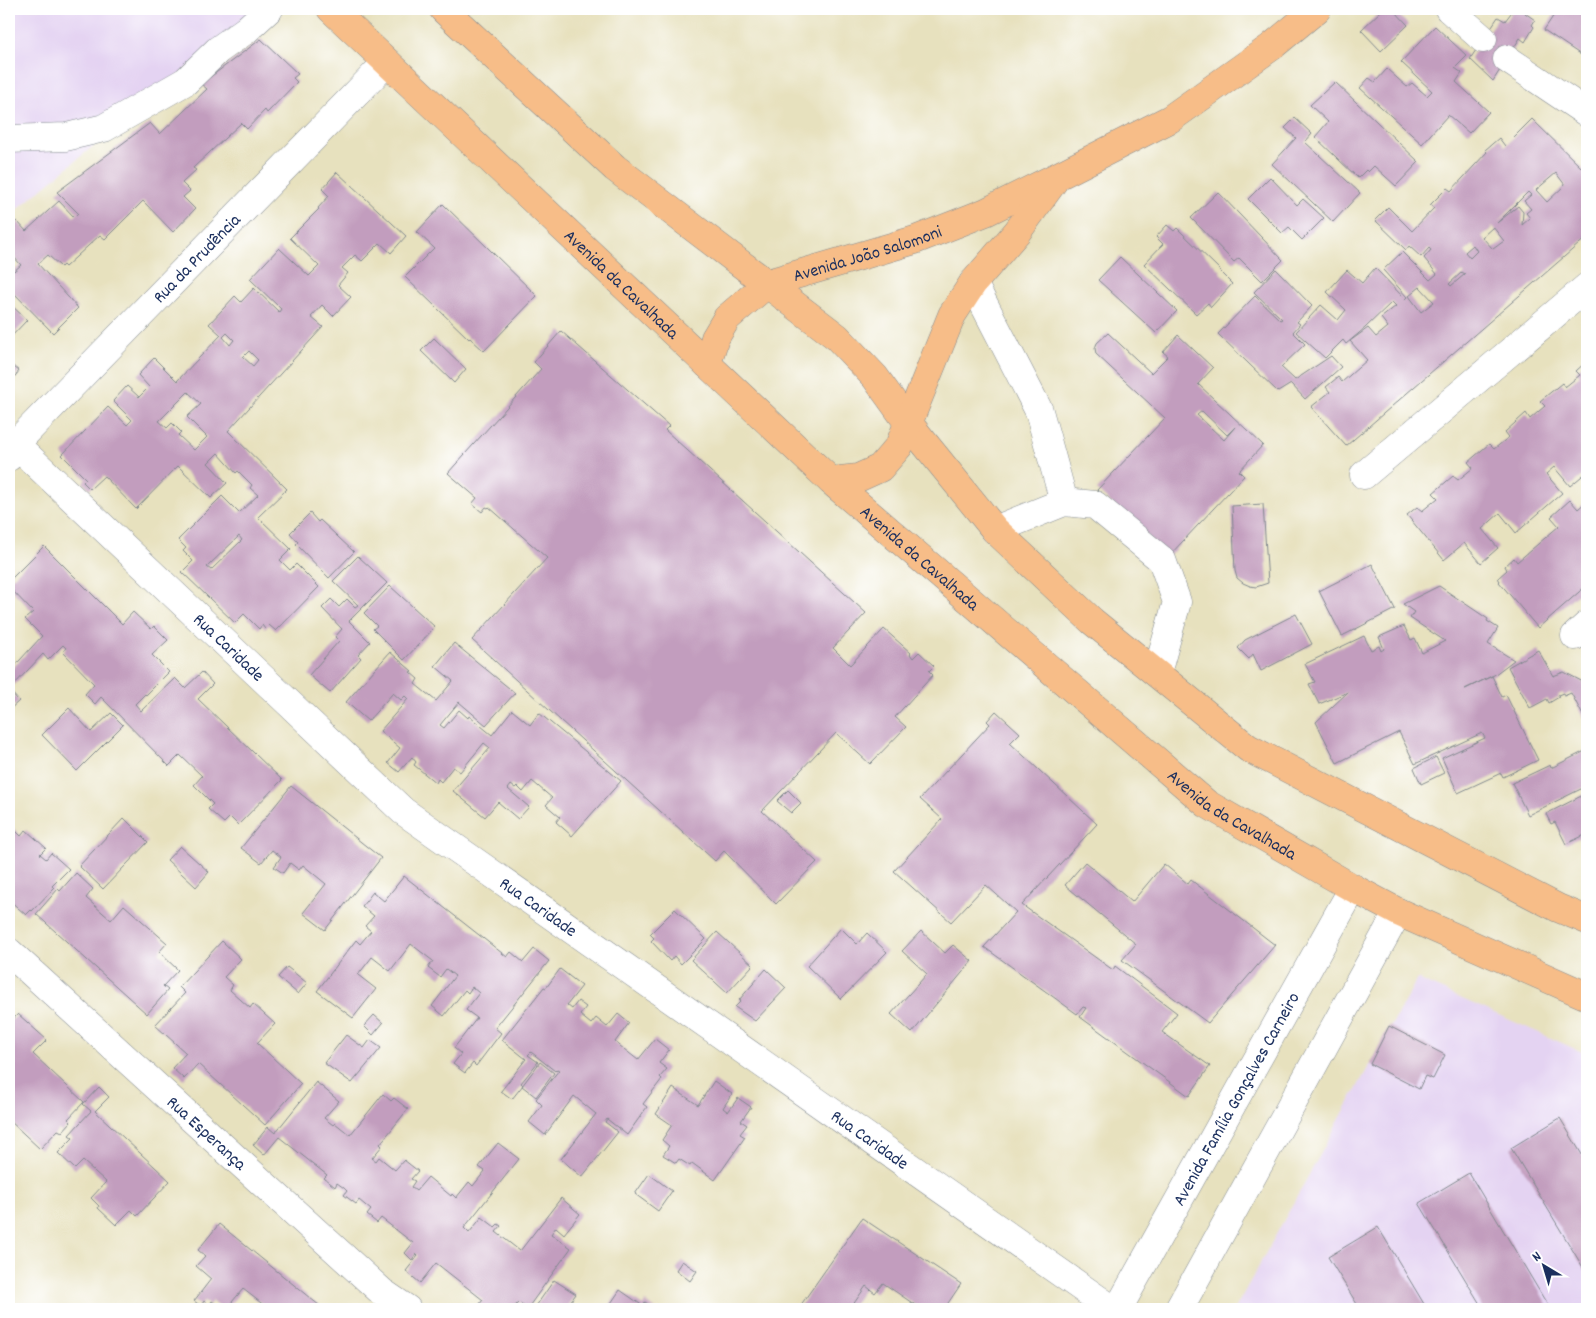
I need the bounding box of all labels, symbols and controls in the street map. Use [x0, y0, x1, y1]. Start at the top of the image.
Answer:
street label: Rua da Prudência [148, 209, 248, 310]
street label: Avenida João Salomoni [791, 221, 946, 290]
street label: Avenida da Cavalhada [557, 225, 684, 346]
street label: Avenida da Cavalhada [853, 501, 984, 618]
street label: Rua Caridade [186, 609, 269, 689]
street label: Avenida da Cavalhada [1161, 765, 1301, 868]
street label: Rua Caridade [493, 872, 581, 944]
street label: Avenida Família Gonçalves Carneiro [1168, 988, 1307, 1211]
street label: Rua Esperança [160, 1091, 251, 1178]
street label: Rua Caridade [825, 1105, 913, 1177]
north arrow [1518, 1240, 1568, 1290]
text: N [1528, 1247, 1546, 1267]

